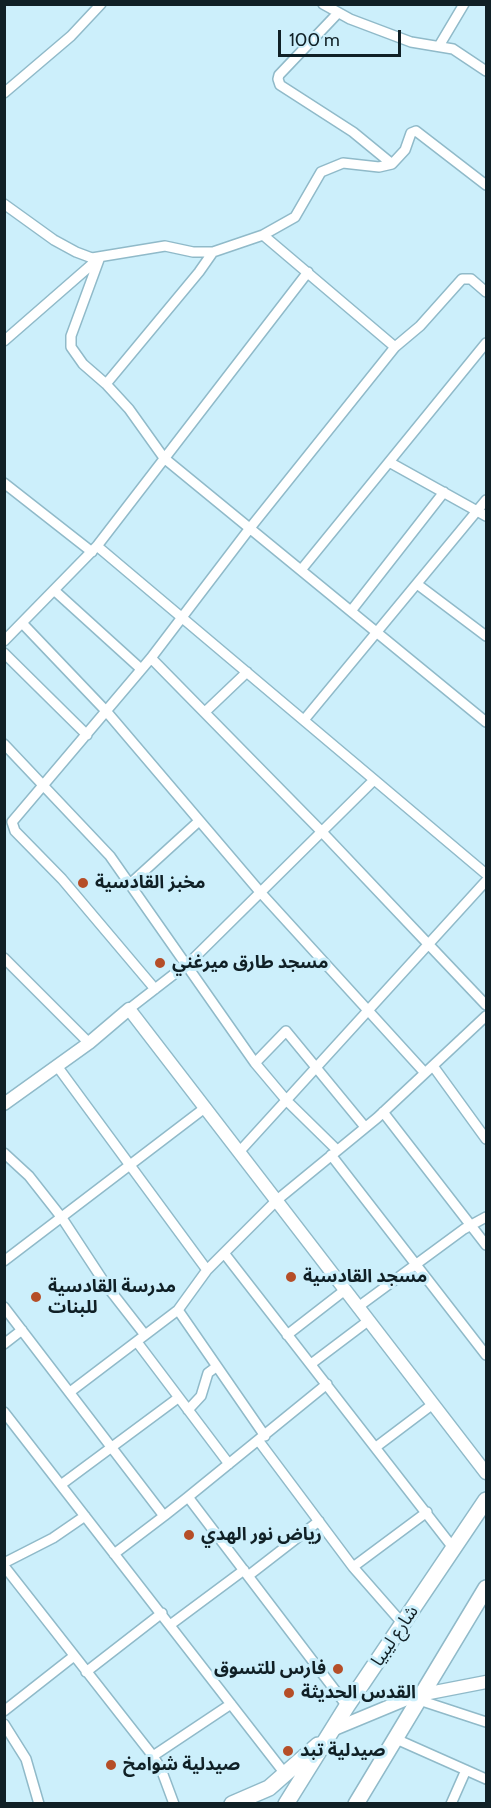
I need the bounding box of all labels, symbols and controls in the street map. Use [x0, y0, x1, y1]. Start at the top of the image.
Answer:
scale bar [281, 18, 404, 56]
text: 100 m [289, 29, 340, 51]
place label: مخبز القادسية [95, 872, 206, 894]
marker: مخبز القادسية [76, 876, 90, 890]
place label: مسجد طارق ميرغني [172, 952, 329, 974]
marker: مسجد طارق ميرغني [153, 956, 167, 970]
place label: مسجد القادسية [303, 1266, 427, 1288]
marker: مسجد القادسية [284, 1270, 298, 1284]
place label: مدرسة القادسية للبنات [48, 1276, 176, 1318]
marker: مدرسة القادسية للبنات [29, 1290, 43, 1304]
place label: رياض نور الهدي [201, 1524, 322, 1546]
marker: رياض نور الهدي [182, 1528, 196, 1542]
street label: شارع ليبيا [367, 1602, 423, 1670]
place label: فارس للتسوق [214, 1658, 326, 1680]
marker: فارس للتسوق [331, 1662, 345, 1676]
place label: القدس الحديثة [301, 1682, 416, 1704]
marker: القدس الحديثة [282, 1686, 296, 1700]
place label: صيدلية تبد [300, 1740, 386, 1762]
marker: صيدلية تبد [281, 1744, 295, 1758]
place label: صيدلية شوامخ [123, 1754, 240, 1776]
marker: صيدلية شوامخ [104, 1758, 118, 1772]

